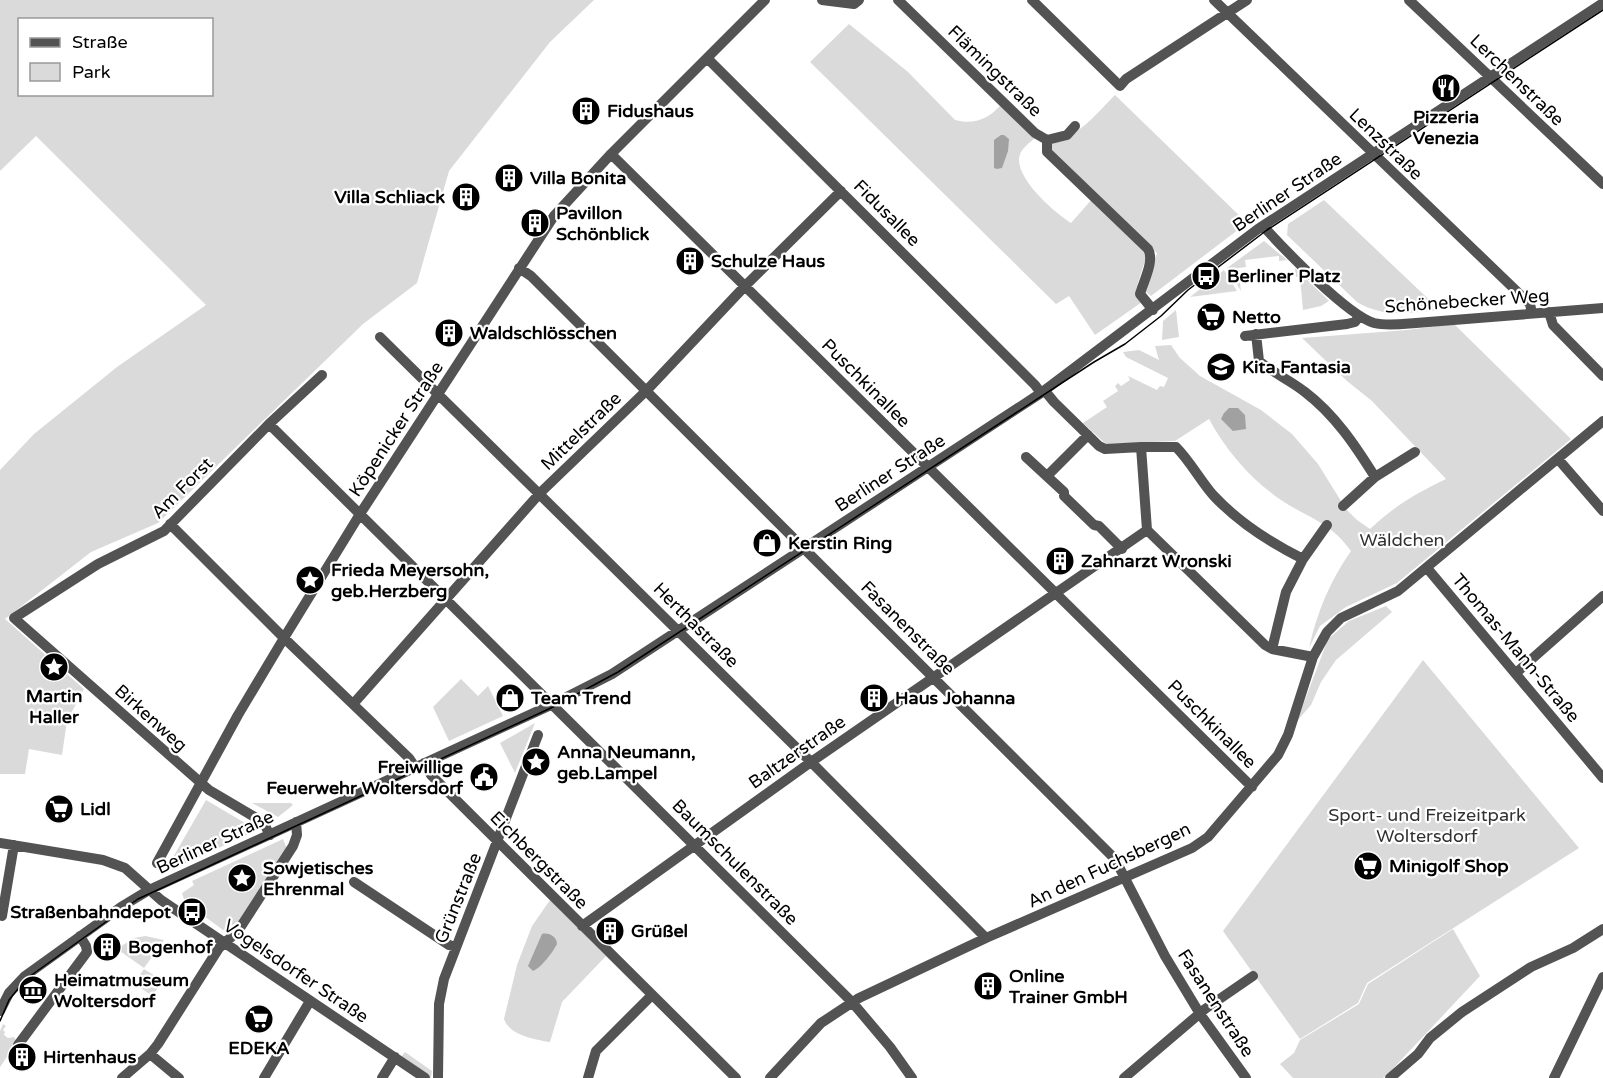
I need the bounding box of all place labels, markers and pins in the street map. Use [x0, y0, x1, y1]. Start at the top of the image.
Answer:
restaurant icon: Pizzeria Venezia [1430, 72, 1462, 104]
building icon: Fidushaus [570, 95, 602, 127]
place label: Fidushaus [607, 100, 694, 122]
place label: Pizzeria Venezia [1413, 106, 1479, 149]
building icon: Villa Bonita [493, 162, 525, 194]
place label: Villa Bonita [530, 167, 626, 189]
building icon: Villa Schliack [450, 181, 482, 213]
place label: Villa Schliack [334, 186, 445, 208]
place label: Pavillon Schönblick [556, 202, 649, 245]
building icon: Pavillon Schönblick [519, 207, 551, 239]
building icon: Schulze Haus [674, 245, 706, 277]
place label: Schulze Haus [711, 250, 825, 272]
bus stop icon: Berliner Platz [1190, 260, 1222, 292]
place label: Berliner Platz [1227, 265, 1340, 287]
supermarket icon: Netto [1195, 301, 1227, 333]
place label: Netto [1232, 306, 1281, 328]
building icon: Waldschlösschen [433, 317, 465, 349]
place label: Waldschlösschen [470, 322, 617, 344]
school or university icon: Kita Fantasia [1205, 351, 1237, 383]
place label: Kita Fantasia [1242, 356, 1351, 378]
shop icon: Kerstin Ring [751, 527, 783, 559]
place label: Kerstin Ring [788, 532, 892, 554]
building icon: Zahnarzt Wronski [1044, 545, 1076, 577]
place label: Zahnarzt Wronski [1081, 550, 1232, 572]
place label: Frieda Meyersohn, geb.Herzberg [331, 559, 489, 602]
place icon: Frieda Meyersohn, geb.Herzberg [294, 564, 326, 596]
place icon: Martin Haller [38, 651, 70, 683]
shop icon: Team Trend [494, 682, 526, 714]
building icon: Haus Johanna [858, 682, 890, 714]
place label: Martin Haller [26, 685, 82, 728]
place label: Team Trend [530, 687, 631, 709]
place label: Haus Johanna [895, 687, 1015, 709]
place label: Anna Neumann, geb.Lampel [557, 741, 696, 784]
place icon: Anna Neumann, geb.Lampel [520, 746, 552, 778]
place label: Freiwillige Feuerwehr Woltersdorf [266, 756, 464, 799]
public building icon: Freiwillige Feuerwehr Woltersdorf [468, 761, 500, 793]
supermarket icon: Lidl [43, 793, 75, 825]
place label: Lidl [80, 798, 111, 820]
supermarket icon: Minigolf Shop [1352, 850, 1384, 882]
place label: Minigolf Shop [1389, 855, 1509, 877]
place label: Sowjetisches Ehrenmal [263, 857, 374, 900]
place icon: Sowjetisches Ehrenmal [226, 862, 258, 894]
bus stop icon: Straßenbahndepot [176, 896, 208, 928]
place label: Straßenbahndepot [10, 901, 171, 923]
building icon: Grüßel [594, 915, 626, 947]
place label: Grüßel [631, 920, 688, 942]
building icon: Bogenhof [91, 931, 123, 963]
place label: Bogenhof [128, 936, 214, 958]
place label: Online Trainer GmbH [1008, 965, 1128, 1008]
place label: Heimatmuseum Woltersdorf [54, 969, 189, 1012]
building icon: Online Trainer GmbH [972, 970, 1004, 1002]
museum icon: Heimatmuseum Woltersdorf [17, 974, 49, 1006]
supermarket icon: EDEKA [243, 1003, 275, 1035]
place label: EDEKA [228, 1037, 290, 1059]
building icon: Hirtenhaus [6, 1041, 38, 1073]
place label: Hirtenhaus [43, 1046, 137, 1068]

